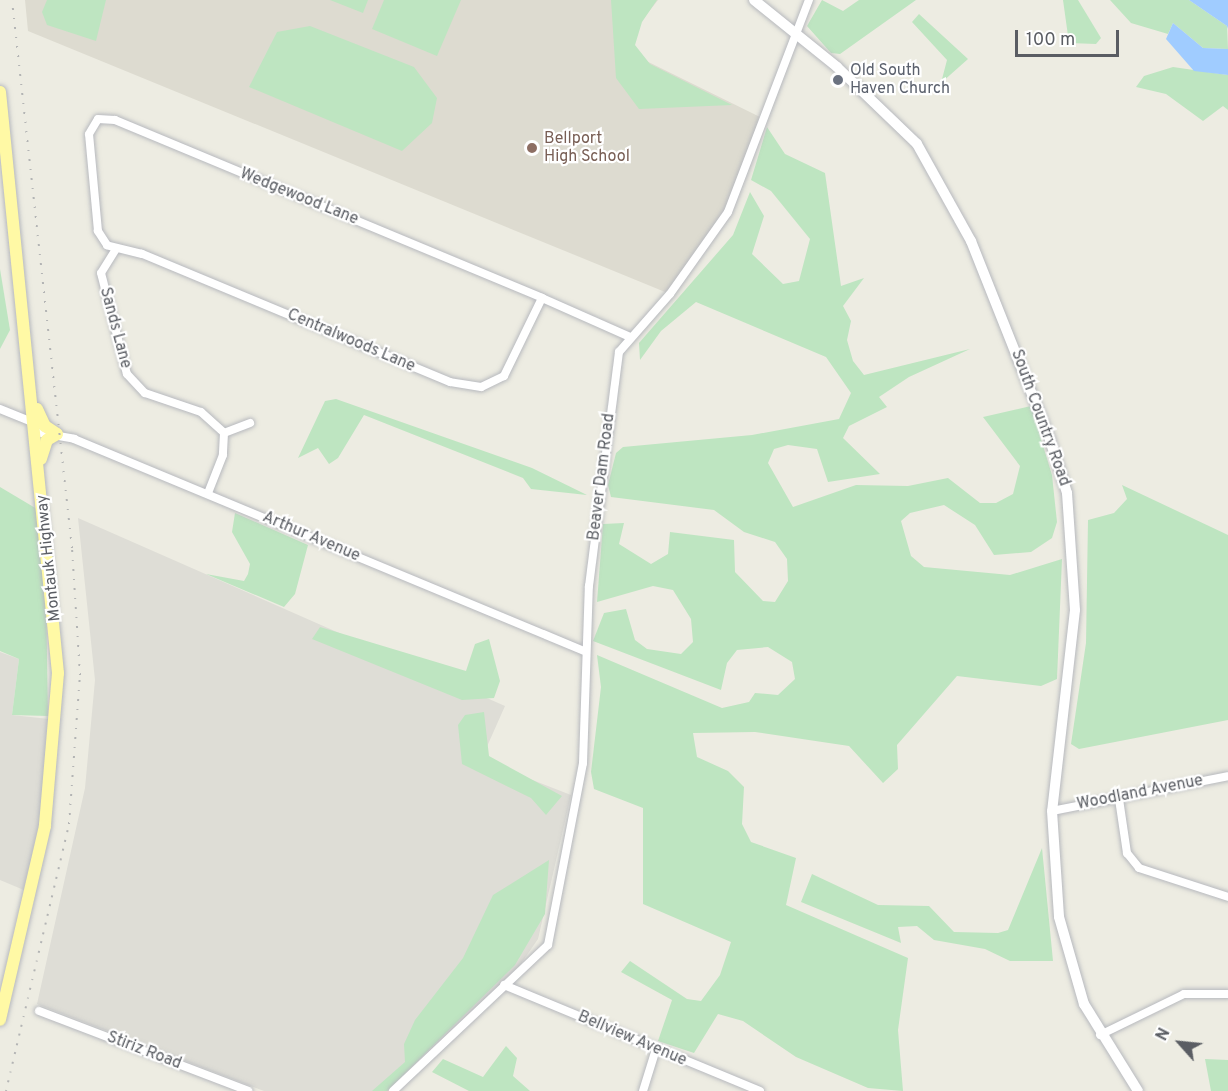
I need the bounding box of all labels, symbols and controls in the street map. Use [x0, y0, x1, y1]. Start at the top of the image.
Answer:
scale bar [1018, 18, 1122, 56]
text: 100 m [1026, 29, 1075, 52]
place label: Old South Haven Church [850, 61, 950, 99]
marker: Old South Haven Church [831, 73, 845, 87]
place label: Bellport High School [544, 129, 630, 167]
marker: Bellport High School [525, 141, 539, 155]
street label: Wedgewood Lane [237, 164, 361, 230]
street label: Sands Lane [95, 285, 135, 371]
street label: Centralwoods Lane [284, 305, 418, 377]
street label: South Country Road [1006, 347, 1074, 489]
street label: Beaver Dam Road [585, 412, 619, 542]
street label: Montauk Highway [33, 494, 65, 622]
street label: Arthur Avenue [259, 508, 363, 566]
street label: Woodland Avenue [1075, 771, 1205, 815]
street label: Bellview Avenue [574, 1007, 690, 1071]
north arrow [1150, 1013, 1210, 1073]
text: N [1152, 1025, 1175, 1044]
street label: Stiriz Road [104, 1028, 184, 1074]

